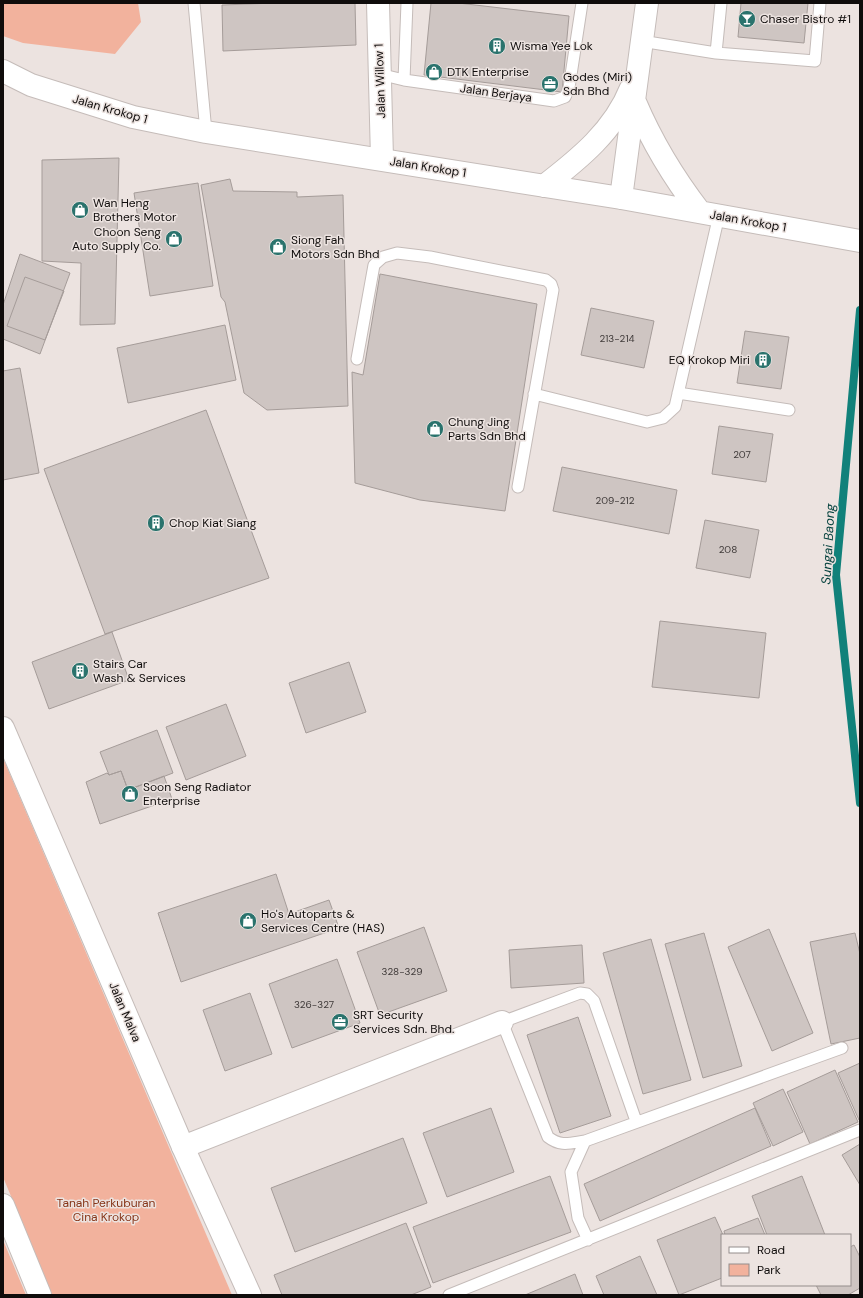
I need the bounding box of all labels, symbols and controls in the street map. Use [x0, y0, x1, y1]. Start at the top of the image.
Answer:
bar icon: Chaser Bistro #1 [737, 9, 757, 29]
place label: Chaser Bistro #1 [760, 11, 851, 27]
building icon: Wisma Yee Lok [487, 36, 507, 56]
place label: Wisma Yee Lok [510, 38, 593, 54]
street label: Jalan Willow 1 [371, 43, 389, 119]
shop icon: DTK Enterprise [424, 62, 444, 82]
place label: DTK Enterprise [447, 64, 529, 80]
place label: Godes (Miri) Sdn Bhd [563, 69, 632, 99]
office icon: Godes (Miri) Sdn Bhd [540, 74, 560, 94]
street label: Jalan Berjaya [459, 80, 533, 106]
street label: Jalan Krokop 1 [71, 91, 149, 127]
street label: Jalan Krokop 1 [389, 153, 467, 181]
place label: Wan Heng Brothers Motor [93, 195, 177, 225]
shop icon: Wan Heng Brothers Motor [70, 200, 90, 220]
street label: Jalan Krokop 1 [709, 206, 787, 236]
place label: Choon Seng Auto Supply Co. [72, 224, 161, 254]
shop icon: Choon Seng Auto Supply Co. [164, 229, 184, 249]
place label: Siong Fah Motors Sdn Bhd [291, 232, 380, 262]
shop icon: Siong Fah Motors Sdn Bhd [268, 237, 288, 257]
house number: 213-214 [599, 332, 635, 345]
building icon: EQ Krokop Miri [753, 350, 773, 370]
place label: EQ Krokop Miri [669, 352, 750, 368]
place label: Chung Jing Parts Sdn Bhd [448, 414, 526, 444]
shop icon: Chung Jing Parts Sdn Bhd [425, 419, 445, 439]
house number: 207 [733, 448, 751, 461]
house number: 209-212 [596, 494, 635, 507]
water label: Sungai Baong [817, 502, 839, 585]
building icon: Chop Kiat Siang [146, 513, 166, 533]
place label: Chop Kiat Siang [169, 515, 257, 531]
house number: 208 [719, 543, 737, 556]
place label: Stairs Car Wash & Services [93, 656, 186, 686]
building icon: Stairs Car Wash & Services [70, 661, 90, 681]
place label: Soon Seng Radiator Enterprise [143, 779, 252, 809]
shop icon: Soon Seng Radiator Enterprise [120, 784, 140, 804]
place label: Ho's Autoparts & Services Centre (HAS) [261, 906, 385, 936]
shop icon: Ho's Autoparts & Services Centre (HAS) [238, 911, 258, 931]
house number: 328-329 [382, 965, 422, 978]
street label: Jalan Malva [105, 980, 145, 1044]
house number: 326-327 [294, 998, 334, 1011]
place label: SRT Security Services Sdn. Bhd. [353, 1007, 454, 1037]
office icon: SRT Security Services Sdn. Bhd. [330, 1012, 350, 1032]
park label: Tanah Perkuburan Cina Krokop [57, 1195, 156, 1225]
legend [721, 1234, 851, 1286]
text: Road [757, 1242, 785, 1258]
text: Park [757, 1262, 781, 1278]

